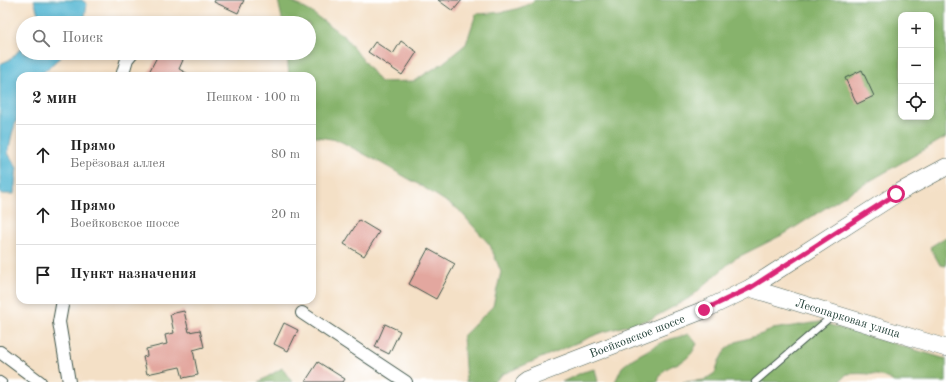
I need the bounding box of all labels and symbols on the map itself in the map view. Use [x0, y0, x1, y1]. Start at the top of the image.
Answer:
route start [887, 185, 905, 203]
street label: Лесопарковая улица [794, 297, 902, 341]
route end [695, 301, 713, 319]
street label: Воейковское шоссе [588, 313, 687, 361]

